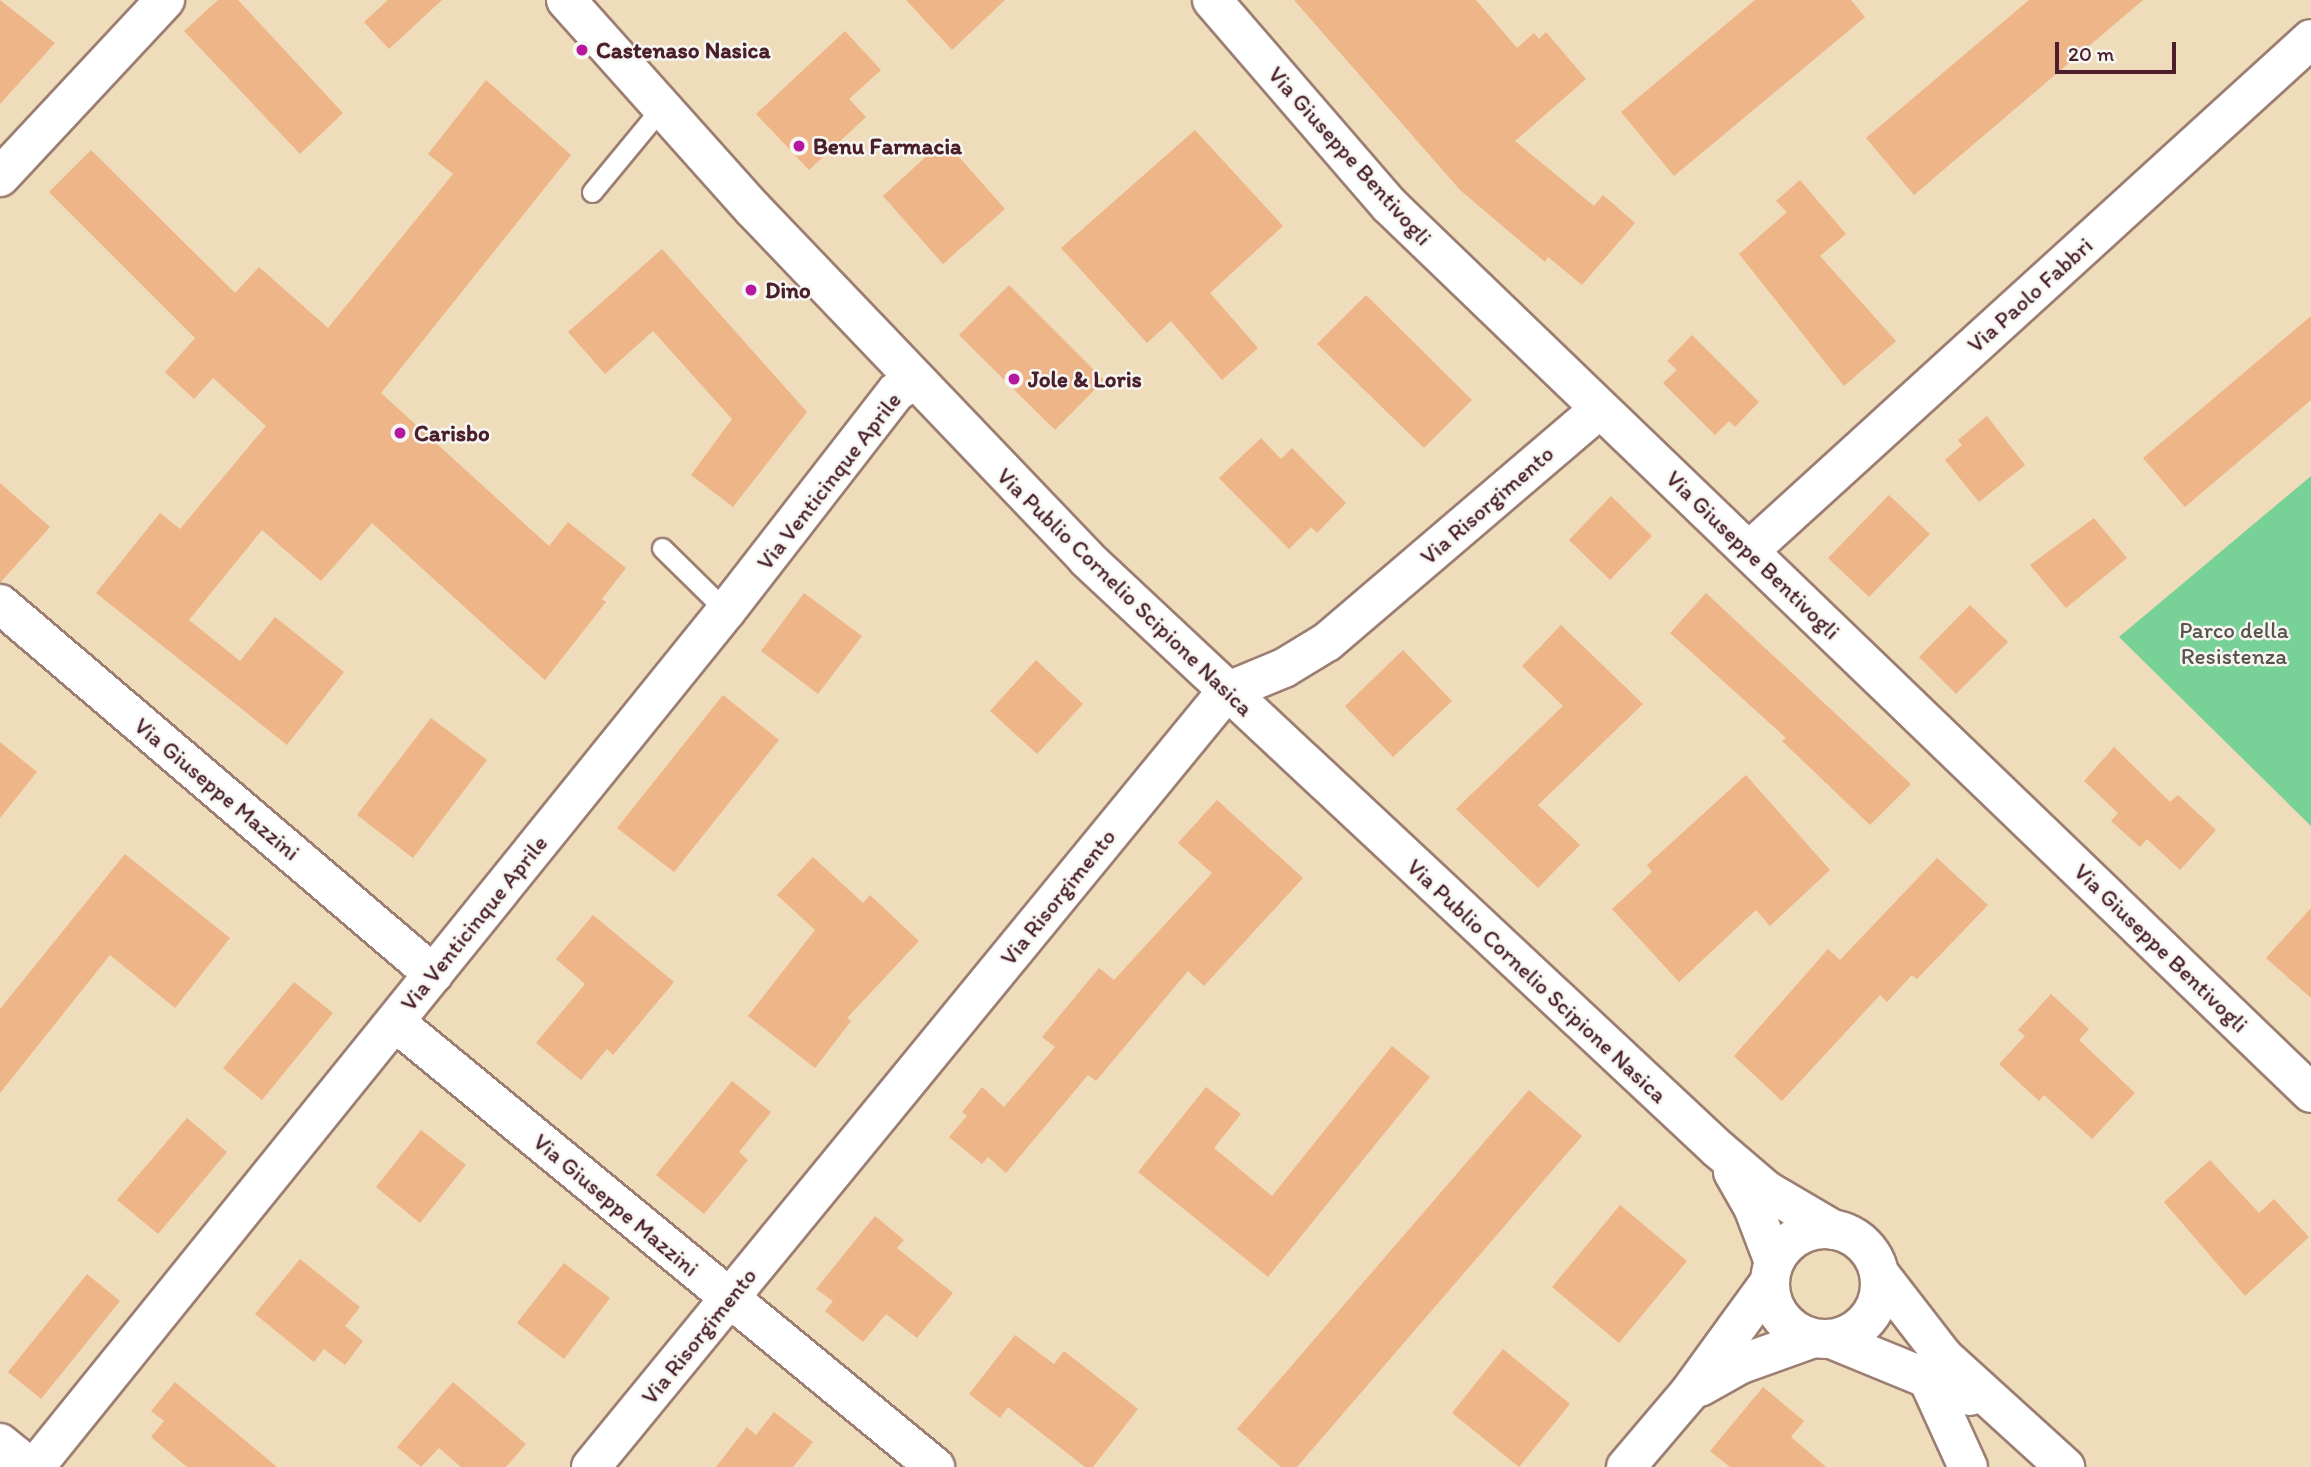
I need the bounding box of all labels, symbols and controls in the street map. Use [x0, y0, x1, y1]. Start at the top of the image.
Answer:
scale bar [2059, 28, 2180, 72]
place label: Castenaso Nasica [596, 36, 771, 64]
text: 20 m [2068, 41, 2114, 66]
marker: Castenaso Nasica [574, 42, 590, 58]
street label: Via Giuseppe Bentivogli [1262, 61, 1438, 251]
place label: Benu Farmacia [813, 132, 960, 160]
marker: Benu Farmacia [791, 138, 807, 154]
street label: Via Paolo Fabbri [1962, 232, 2098, 358]
place label: Dino [765, 276, 811, 304]
marker: Dino [743, 282, 759, 298]
place label: Jole & Loris [1028, 365, 1142, 393]
marker: Jole & Loris [1006, 371, 1022, 387]
street label: Via Venticinque Aprile [752, 387, 906, 575]
place label: Carisbo [414, 419, 490, 447]
marker: Carisbo [392, 425, 408, 441]
street label: Via Risorgimento [1415, 440, 1559, 570]
street label: Via Publio Cornelio Scipione Nasica [991, 462, 1259, 722]
street label: Via Giuseppe Bentivogli [1660, 465, 1846, 645]
park label: Parco della Resistenza [2180, 616, 2288, 670]
street label: Via Giuseppe Mazzini [129, 712, 305, 866]
street label: Via Risorgimento [995, 823, 1121, 971]
street label: Via Venticinque Aprile [395, 830, 553, 1016]
street label: Via Publio Cornelio Scipione Nasica [1401, 853, 1673, 1109]
street label: Via Giuseppe Bentivogli [2068, 858, 2254, 1038]
street label: Via Giuseppe Mazzini [528, 1128, 704, 1282]
street label: Via Risorgimento [636, 1262, 762, 1410]

